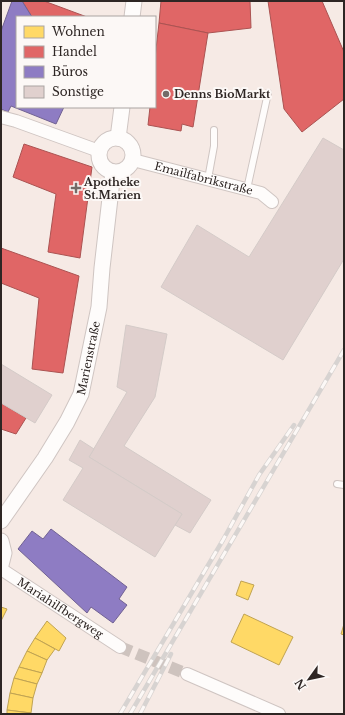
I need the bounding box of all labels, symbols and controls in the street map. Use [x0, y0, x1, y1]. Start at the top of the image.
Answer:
legend [16, 16, 156, 108]
text: Wohnen [51, 24, 105, 39]
text: Handel [52, 44, 97, 59]
text: Büros [52, 64, 88, 79]
text: Sonstige [52, 84, 104, 99]
place label: Denns BioMarkt [174, 87, 271, 101]
marker: Denns BioMarkt [161, 89, 171, 99]
street label: Emailfabrikstraße [153, 159, 254, 198]
place label: Apotheke St.Marien [83, 175, 141, 202]
marker: Apotheke St.Marien [71, 183, 81, 193]
street label: Marienstraße [74, 320, 103, 396]
street label: Mariahilfbergweg [15, 575, 106, 641]
north arrow [289, 659, 329, 699]
text: N [292, 676, 309, 693]

